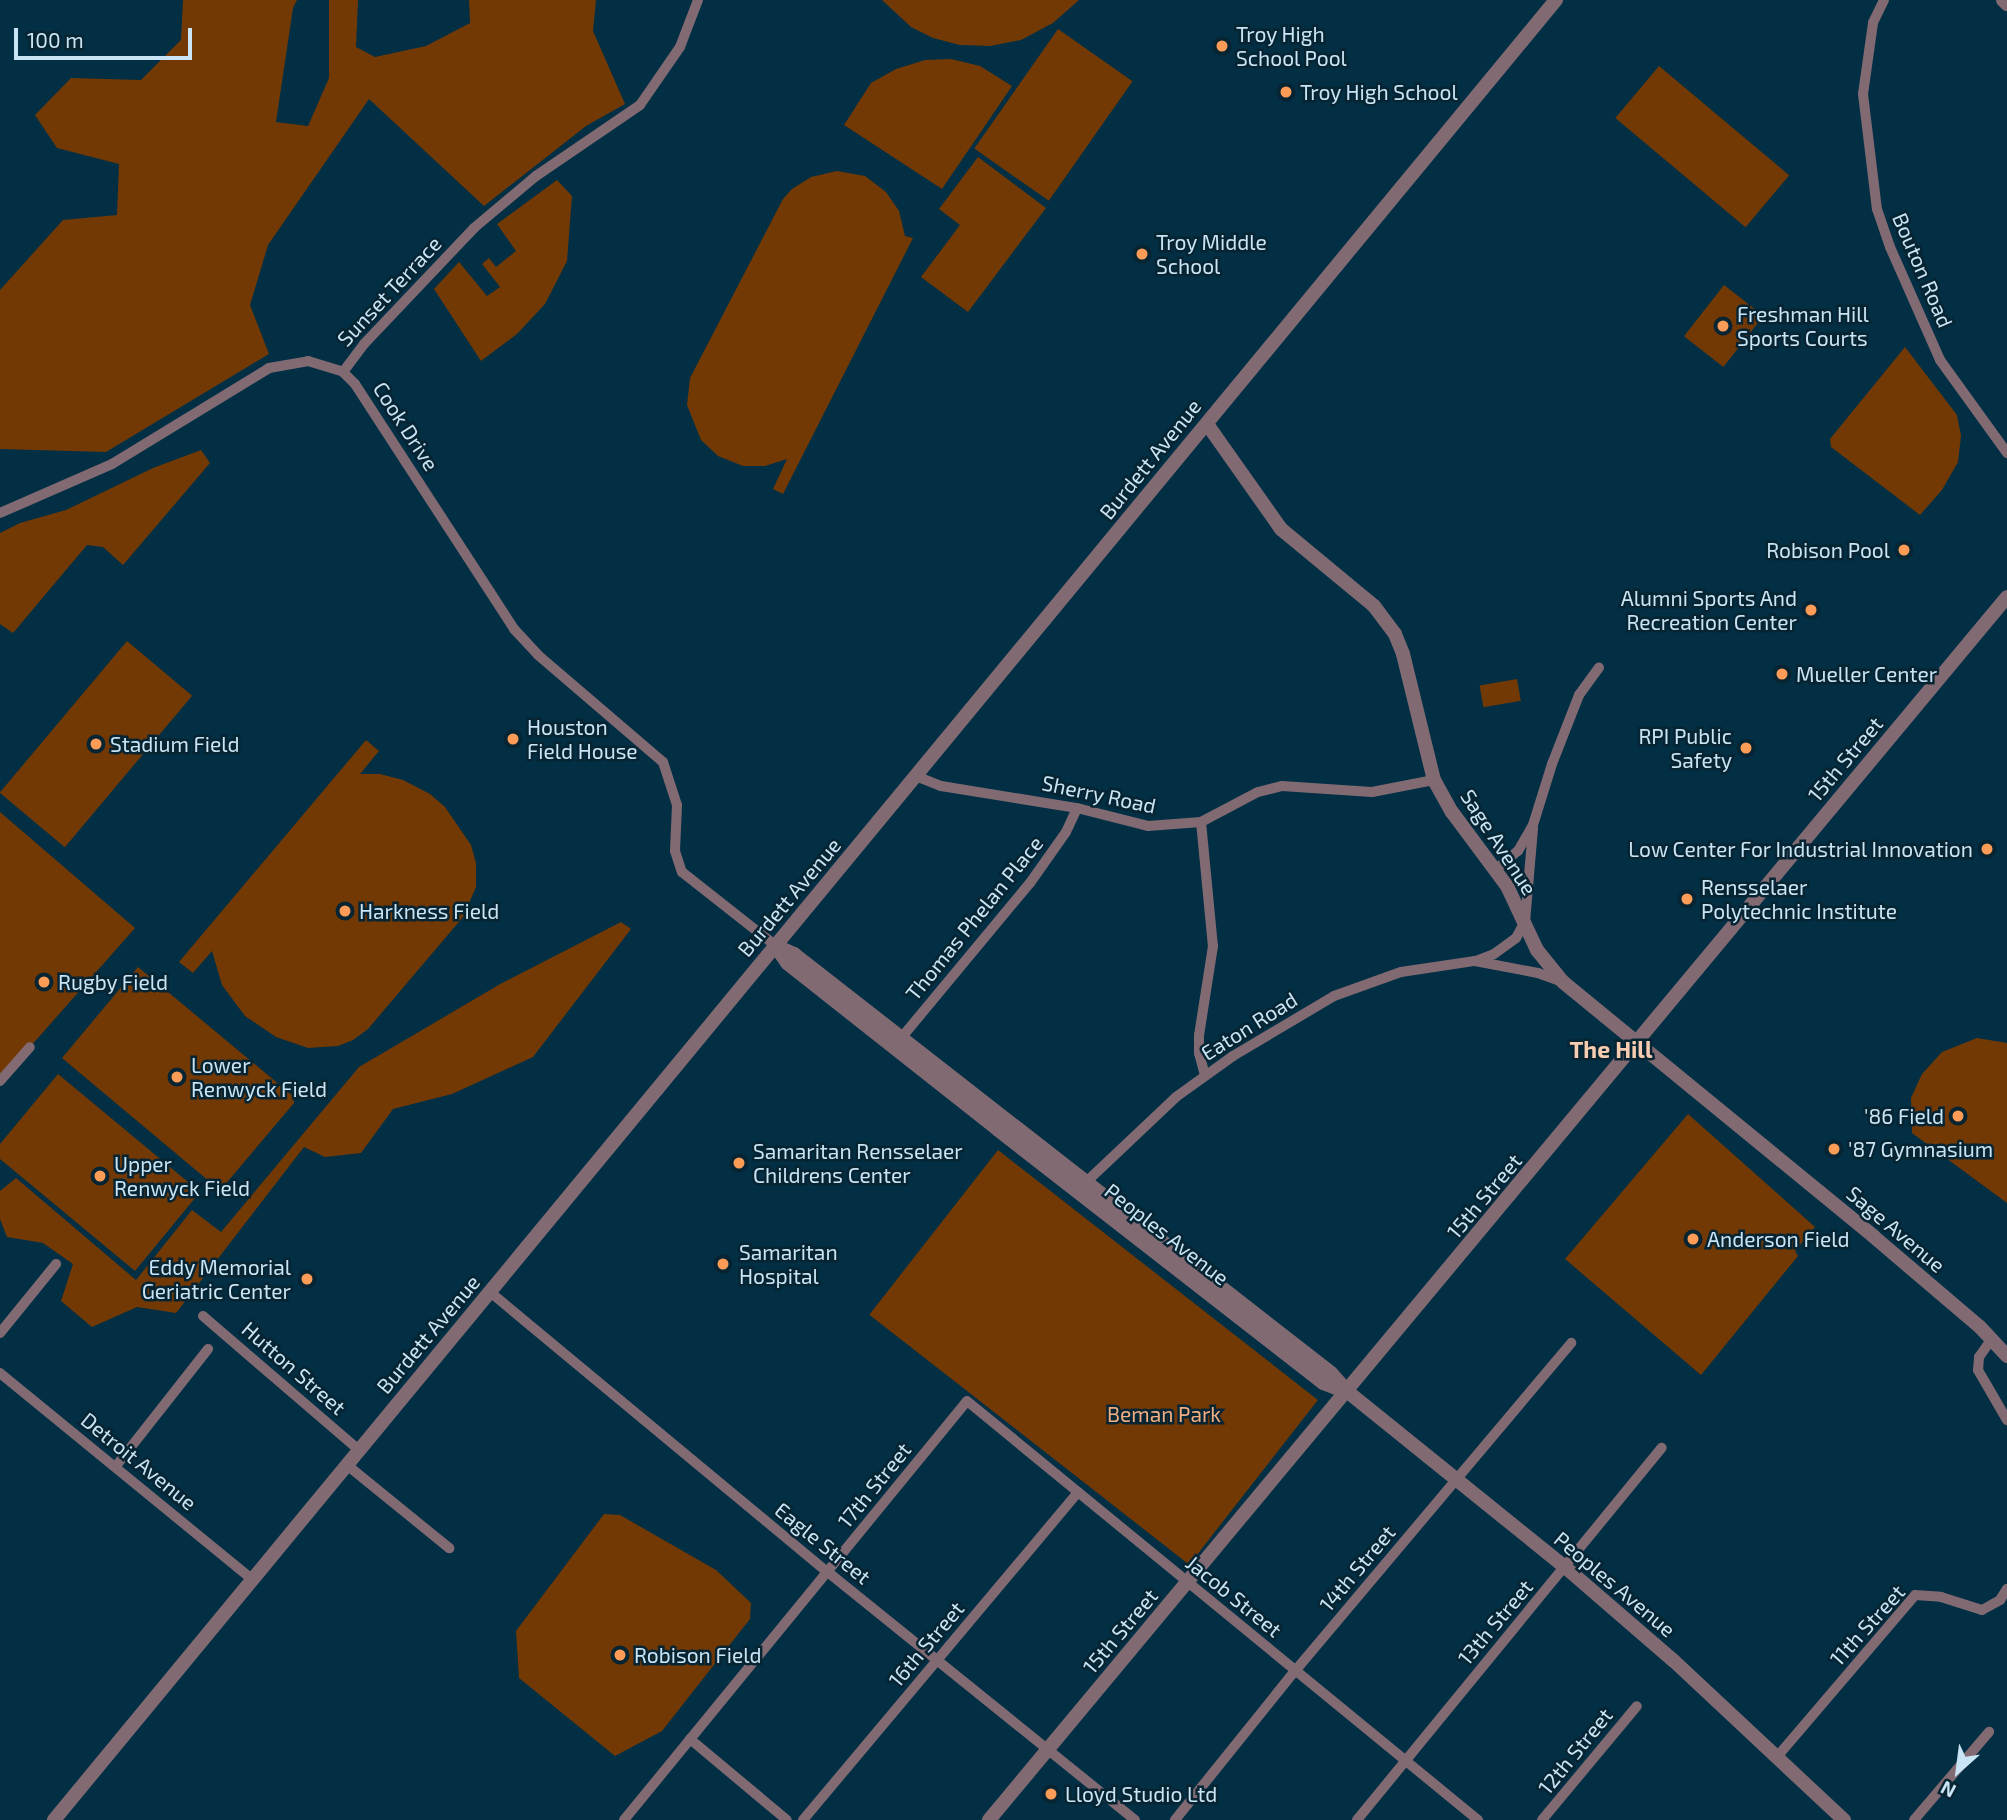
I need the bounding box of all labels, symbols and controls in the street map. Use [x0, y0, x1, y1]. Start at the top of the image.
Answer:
scale bar [18, 14, 196, 58]
place label: Troy High School Pool [1236, 21, 1347, 71]
text: 100 m [27, 27, 84, 52]
marker: Troy High School Pool [1214, 38, 1230, 54]
place label: Troy High School [1300, 79, 1458, 105]
marker: Troy High School [1278, 84, 1294, 100]
street label: Bouton Road [1888, 209, 1958, 331]
place label: Troy Middle School [1156, 229, 1267, 279]
street label: Sunset Terrace [332, 231, 446, 351]
marker: Troy Middle School [1134, 246, 1150, 262]
place label: Freshman Hill Sports Courts [1737, 301, 1869, 351]
marker: Freshman Hill Sports Courts [1715, 318, 1731, 334]
street label: Cook Drive [368, 377, 444, 475]
street label: Burdett Avenue [1094, 394, 1206, 524]
place label: Robison Pool [1766, 537, 1890, 563]
marker: Robison Pool [1896, 542, 1912, 558]
place label: Alumni Sports And Recreation Center [1620, 585, 1797, 635]
marker: Alumni Sports And Recreation Center [1803, 602, 1819, 618]
place label: Mueller Center [1796, 661, 1938, 687]
marker: Mueller Center [1774, 666, 1790, 682]
street label: 15th Street [1802, 712, 1888, 806]
place label: Houston Field House [527, 714, 638, 764]
place label: RPI Public Safety [1638, 723, 1732, 773]
place label: Stadium Field [110, 731, 240, 757]
marker: Houston Field House [505, 731, 521, 747]
marker: Stadium Field [88, 736, 104, 752]
marker: RPI Public Safety [1738, 740, 1754, 756]
street label: Sherry Road [1040, 770, 1158, 818]
street label: Sage Avenue [1455, 784, 1543, 900]
street label: Thomas Phelan Place [900, 831, 1048, 1005]
street label: Burdett Avenue [732, 832, 846, 962]
place label: Low Center For Industrial Innovation [1627, 836, 1973, 862]
marker: Low Center For Industrial Innovation [1979, 841, 1995, 857]
place label: Rensselaer Polytechnic Institute [1701, 874, 1897, 924]
marker: Rensselaer Polytechnic Institute [1679, 891, 1695, 907]
place label: Harkness Field [359, 898, 499, 924]
marker: Harkness Field [337, 903, 353, 919]
place label: Rugby Field [58, 969, 168, 995]
marker: Rugby Field [36, 974, 52, 990]
street label: Eaton Road [1196, 987, 1302, 1065]
district label: The Hill [1570, 1035, 1652, 1063]
place label: Lower Renwyck Field [191, 1052, 327, 1102]
marker: Lower Renwyck Field [169, 1069, 185, 1085]
place label: '86 Field [1864, 1103, 1944, 1129]
marker: '86 Field [1950, 1108, 1966, 1124]
place label: '87 Gymnasium [1848, 1136, 1993, 1162]
place label: Samaritan Rensselaer Childrens Center [753, 1138, 963, 1188]
marker: '87 Gymnasium [1826, 1141, 1842, 1157]
street label: 15th Street [1441, 1149, 1527, 1243]
place label: Upper Renwyck Field [114, 1151, 250, 1201]
marker: Samaritan Rensselaer Childrens Center [731, 1155, 747, 1171]
marker: Upper Renwyck Field [92, 1168, 108, 1184]
street label: Peoples Avenue [1100, 1178, 1234, 1290]
street label: Sage Avenue [1841, 1180, 1951, 1278]
place label: Anderson Field [1707, 1226, 1850, 1252]
marker: Anderson Field [1685, 1231, 1701, 1247]
place label: Samaritan Hospital [739, 1239, 838, 1289]
place label: Eddy Memorial Geriatric Center [142, 1254, 291, 1304]
marker: Samaritan Hospital [713, 1254, 733, 1274]
marker: Eddy Memorial Geriatric Center [297, 1269, 317, 1289]
street label: Burdett Avenue [371, 1269, 485, 1399]
street label: Hutton Street [237, 1316, 351, 1420]
park label: Beman Park [1107, 1401, 1221, 1427]
street label: Detroit Avenue [76, 1407, 202, 1515]
street label: 17th Street [832, 1437, 916, 1533]
street label: Eagle Street [770, 1497, 876, 1589]
street label: 14th Street [1314, 1520, 1400, 1616]
street label: Peoples Avenue [1549, 1526, 1681, 1642]
street label: Jacob Street [1181, 1550, 1287, 1642]
street label: 13th Street [1452, 1574, 1538, 1670]
street label: 11th Street [1824, 1579, 1910, 1671]
street label: 15th Street [1077, 1584, 1163, 1678]
street label: 16th Street [883, 1596, 969, 1692]
place label: Robison Field [634, 1642, 762, 1668]
marker: Robison Field [612, 1647, 628, 1663]
street label: 12th Street [1533, 1703, 1617, 1799]
north arrow [1923, 1736, 1993, 1806]
text: N [1936, 1777, 1959, 1803]
place label: Lloyd Studio Ltd [1065, 1781, 1217, 1807]
marker: Lloyd Studio Ltd [1043, 1786, 1059, 1802]

